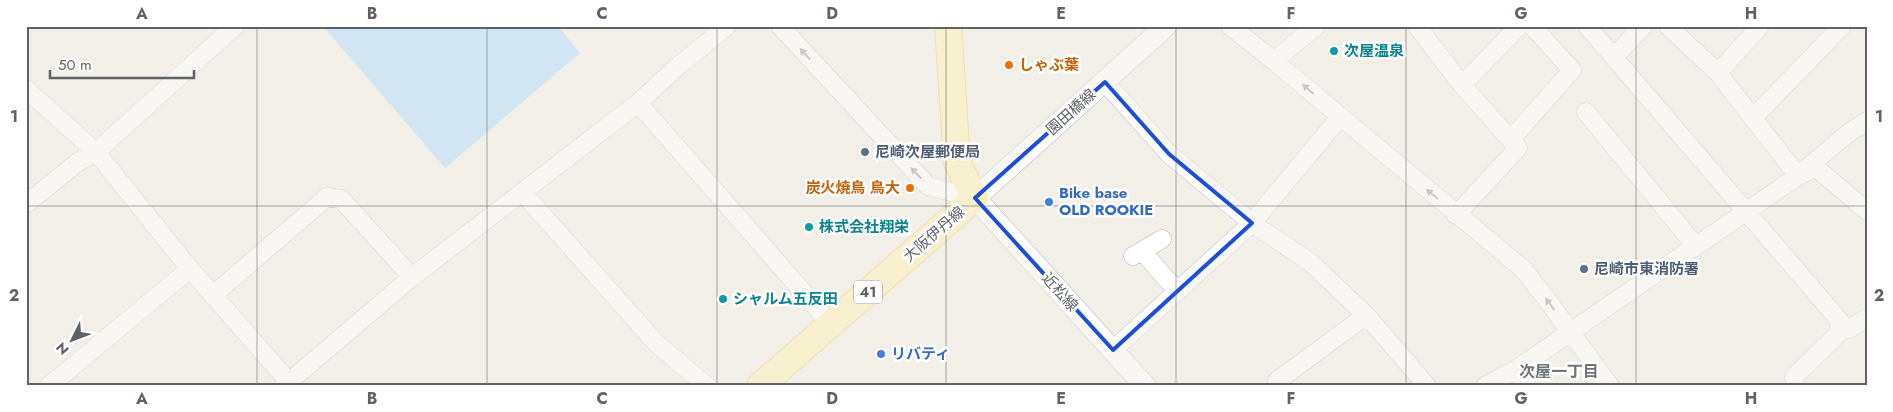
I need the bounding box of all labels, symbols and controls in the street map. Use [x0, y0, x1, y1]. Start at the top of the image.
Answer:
text: A [135, 2, 148, 25]
text: B [367, 2, 377, 25]
text: C [596, 2, 608, 25]
text: D [826, 2, 838, 25]
text: E [1056, 2, 1066, 25]
text: F [1287, 2, 1295, 25]
text: G [1514, 2, 1528, 25]
text: H [1745, 2, 1757, 25]
place label: 次屋温泉 [1344, 40, 1404, 62]
marker: 次屋温泉 [1328, 45, 1340, 57]
scale bar [50, 48, 194, 80]
one-way arrow [799, 49, 811, 61]
text: 50 m [58, 54, 92, 76]
place label: しゃぶ葉 [1019, 54, 1079, 76]
marker: しゃぶ葉 [1003, 59, 1015, 71]
one-way arrow [1302, 83, 1314, 95]
street label: 園田橋線 [1041, 84, 1101, 140]
text: 1 [10, 105, 18, 128]
text: 1 [1875, 105, 1883, 128]
place label: 尼崎次屋郵便局 [875, 141, 980, 163]
marker: 尼崎次屋郵便局 [859, 146, 871, 158]
one-way arrow [910, 168, 922, 180]
place label: 炭火焼鳥 鳥大 [805, 177, 900, 199]
marker: 炭火焼鳥 鳥大 [904, 182, 916, 194]
place label: Bike base OLD ROOKIE [1059, 182, 1153, 221]
one-way arrow [1425, 189, 1438, 200]
marker: Bike base OLD ROOKIE [1043, 196, 1055, 208]
street label: 大阪伊丹線 [898, 201, 970, 267]
place label: 株式会社翔栄 [819, 216, 909, 238]
marker: 株式会社翔栄 [803, 221, 815, 233]
place label: 尼崎市東消防署 [1594, 258, 1699, 280]
marker: 尼崎市東消防署 [1578, 263, 1590, 275]
street label: 近松線 [1037, 268, 1083, 316]
road number: 41 [854, 280, 882, 304]
text: 2 [9, 284, 19, 307]
text: 2 [1874, 284, 1884, 307]
place label: シャルム五反田 [733, 288, 838, 310]
marker: シャルム五反田 [717, 293, 729, 305]
one-way arrow [1545, 298, 1556, 311]
north arrow [48, 314, 98, 364]
text: N [51, 338, 73, 360]
place label: リバティ [891, 343, 950, 365]
marker: リバティ [875, 348, 887, 360]
district label: 次屋一丁目 [1519, 360, 1599, 383]
text: A [135, 387, 148, 410]
text: B [367, 387, 377, 410]
text: C [596, 387, 608, 410]
text: D [826, 387, 838, 410]
text: E [1056, 387, 1066, 410]
text: F [1287, 387, 1295, 410]
text: G [1514, 387, 1528, 410]
text: H [1745, 387, 1757, 410]

